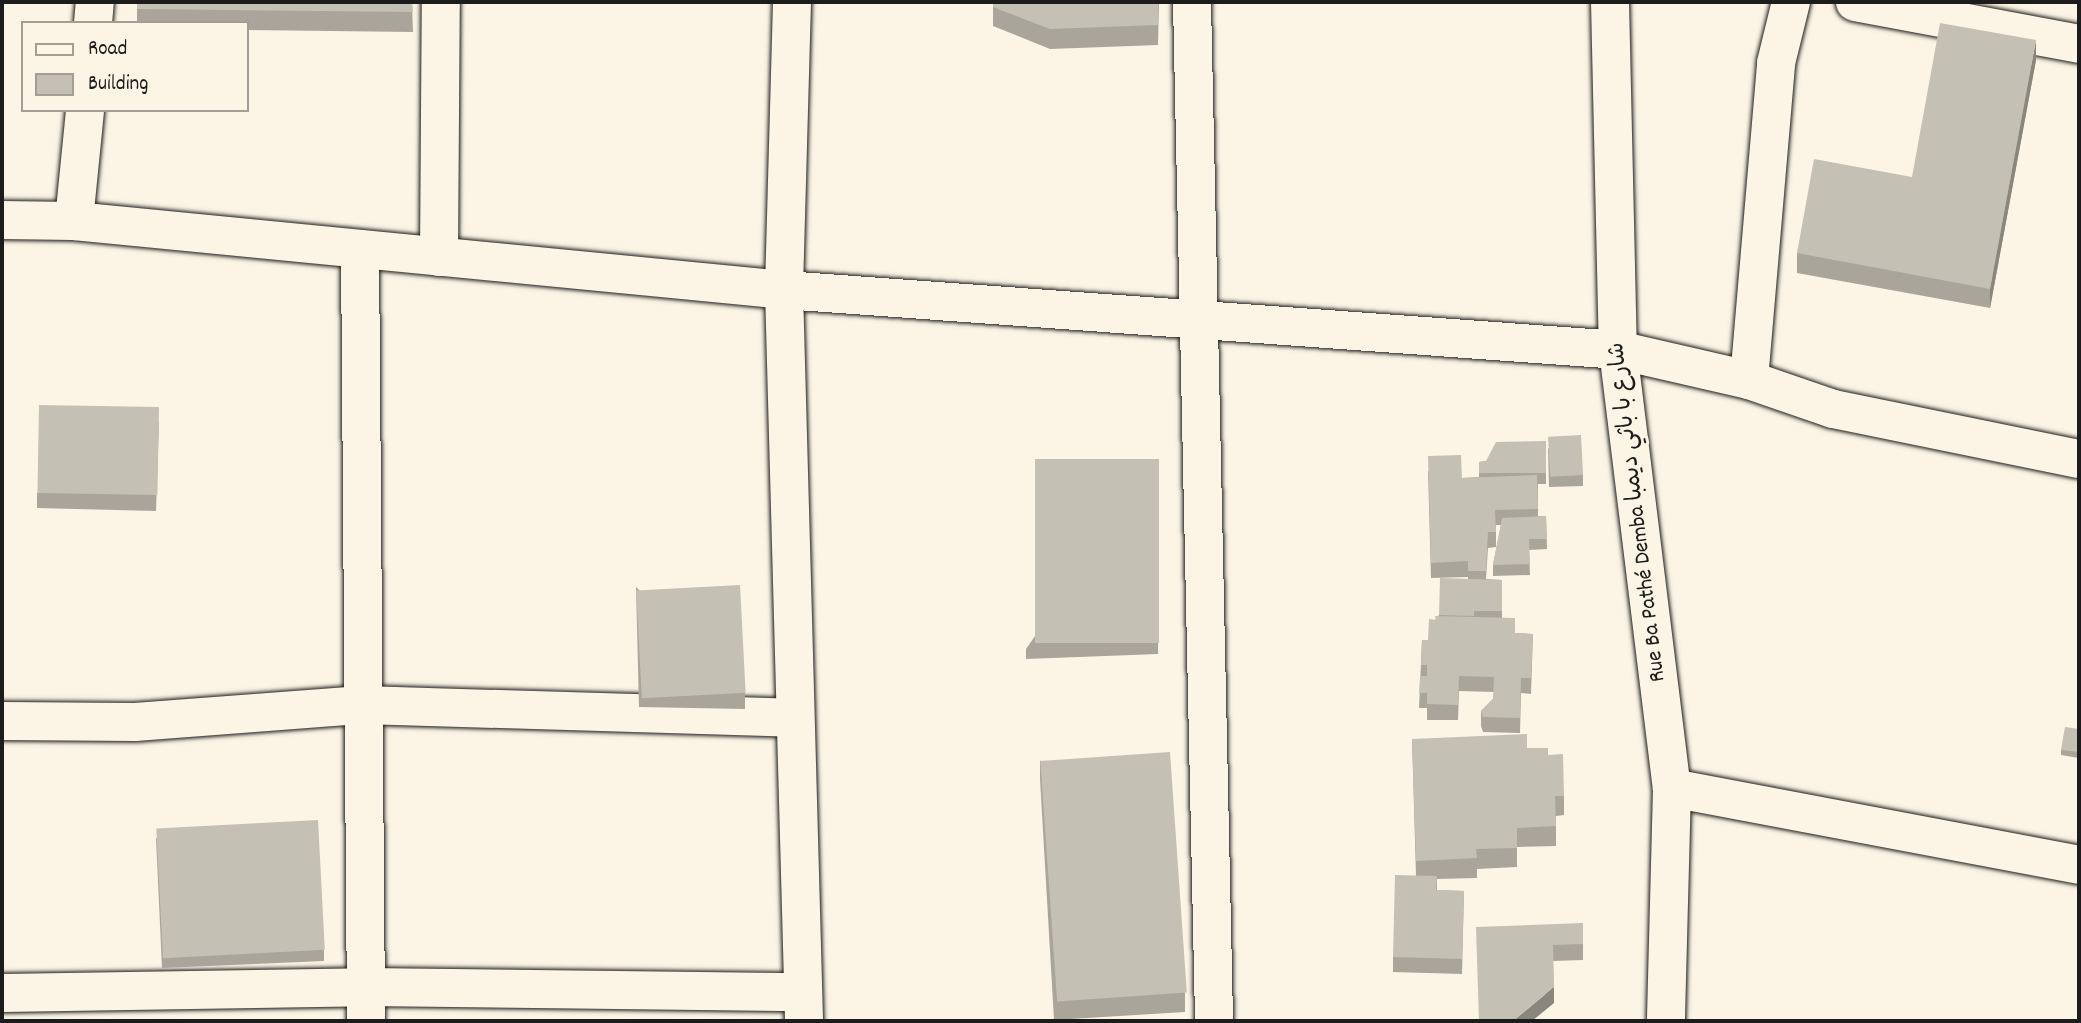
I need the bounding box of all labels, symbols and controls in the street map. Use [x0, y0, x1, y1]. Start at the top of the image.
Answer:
legend [21, 21, 248, 112]
text: Road [88, 35, 127, 65]
text: Building [88, 70, 148, 100]
street label: Rue Ba Pathé Demba شارع با باثي ديمبا [1604, 341, 1674, 683]

